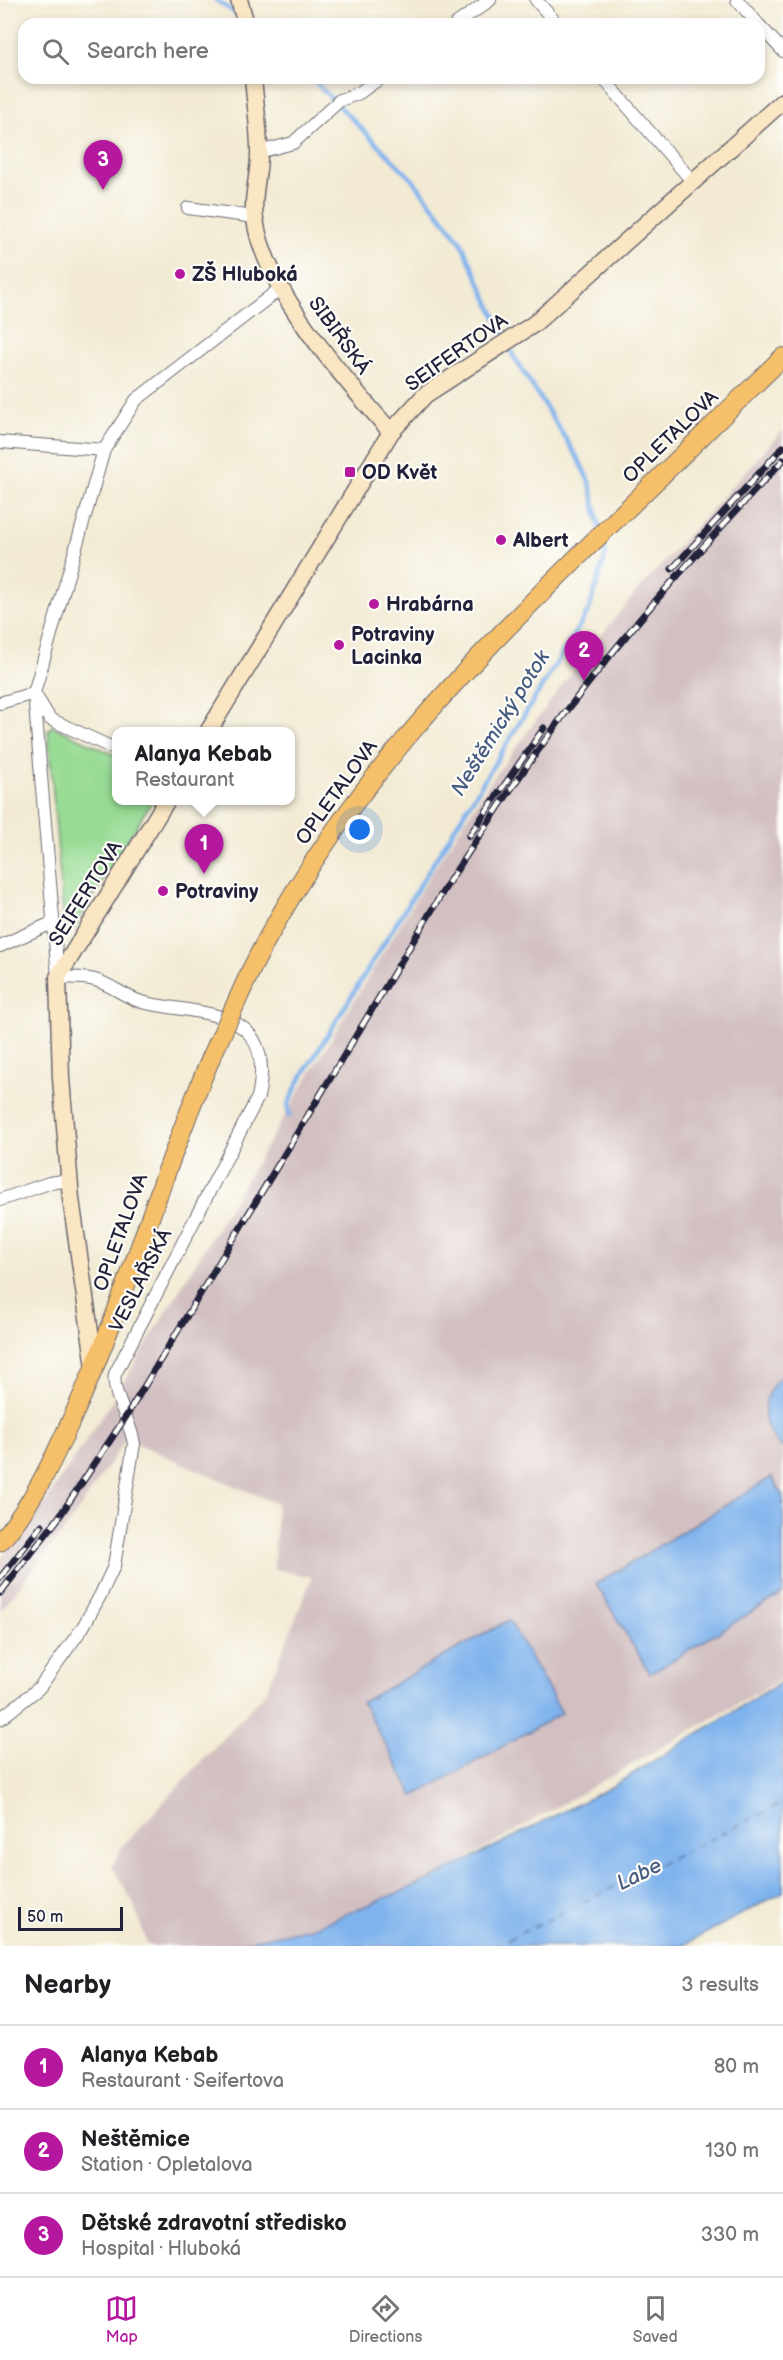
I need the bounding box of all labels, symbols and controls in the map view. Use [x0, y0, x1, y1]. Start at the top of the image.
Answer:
search box [18, 18, 765, 84]
icon: search [39, 35, 72, 68]
text: Search here [87, 38, 209, 65]
pin: 3 [84, 140, 122, 190]
place label: ZŠ Hluboká [192, 261, 298, 287]
marker: ZŠ Hluboká [173, 267, 187, 281]
street label: SIBIŘSKÁ [303, 292, 376, 379]
street label: SEIFERTOVA [401, 308, 513, 397]
street label: OPLETALOVA [618, 385, 724, 488]
place label: OD Květ [362, 461, 437, 485]
marker: OD Květ [343, 465, 357, 479]
place label: Albert [512, 529, 569, 553]
marker: Albert [494, 533, 508, 547]
place label: Hrabárna [386, 593, 474, 617]
marker: Hrabárna [367, 597, 381, 611]
place label: Potraviny Lacinka [351, 623, 435, 670]
pin: 2 [564, 632, 604, 681]
marker: Potraviny Lacinka [332, 638, 346, 652]
water label: Neštěmický potok [446, 645, 556, 801]
popup [112, 727, 295, 805]
street label: OPLETALOVA [291, 735, 383, 850]
text: Alanya Kebab [135, 741, 272, 768]
text: Restaurant [135, 768, 234, 792]
your location [345, 815, 374, 844]
pin: 1 [184, 824, 224, 874]
street label: SEIFERTOVA [44, 836, 128, 950]
place label: Potraviny [175, 880, 259, 904]
marker: Potraviny [156, 884, 170, 898]
street label: OPLETALOVA [89, 1170, 154, 1294]
street label: VESLAŘSKÁ [104, 1224, 178, 1336]
water label: Labe [613, 1853, 666, 1896]
scale bar [18, 1904, 123, 1932]
text: 50 m [27, 1908, 63, 1927]
text: Nearby [24, 1970, 111, 2001]
text: 3 results [681, 1973, 759, 1997]
text: Alanya Kebab [81, 2042, 218, 2069]
text: 1 [39, 2055, 48, 2079]
text: 80 m [714, 2055, 759, 2079]
text: Restaurant · Seifertova [81, 2069, 284, 2093]
text: Neštěmice [81, 2126, 190, 2153]
text: 2 [38, 2139, 49, 2163]
text: 130 m [705, 2139, 759, 2163]
text: Station · Opletalova [81, 2153, 253, 2177]
text: Dětské zdravotní středisko [81, 2210, 347, 2237]
text: 3 [38, 2223, 49, 2247]
text: 330 m [701, 2223, 759, 2247]
text: Hospital · Hluboká [81, 2237, 241, 2261]
tab: Map [105, 2292, 138, 2347]
tab: Directions [349, 2292, 422, 2347]
tab: Saved [633, 2292, 678, 2347]

